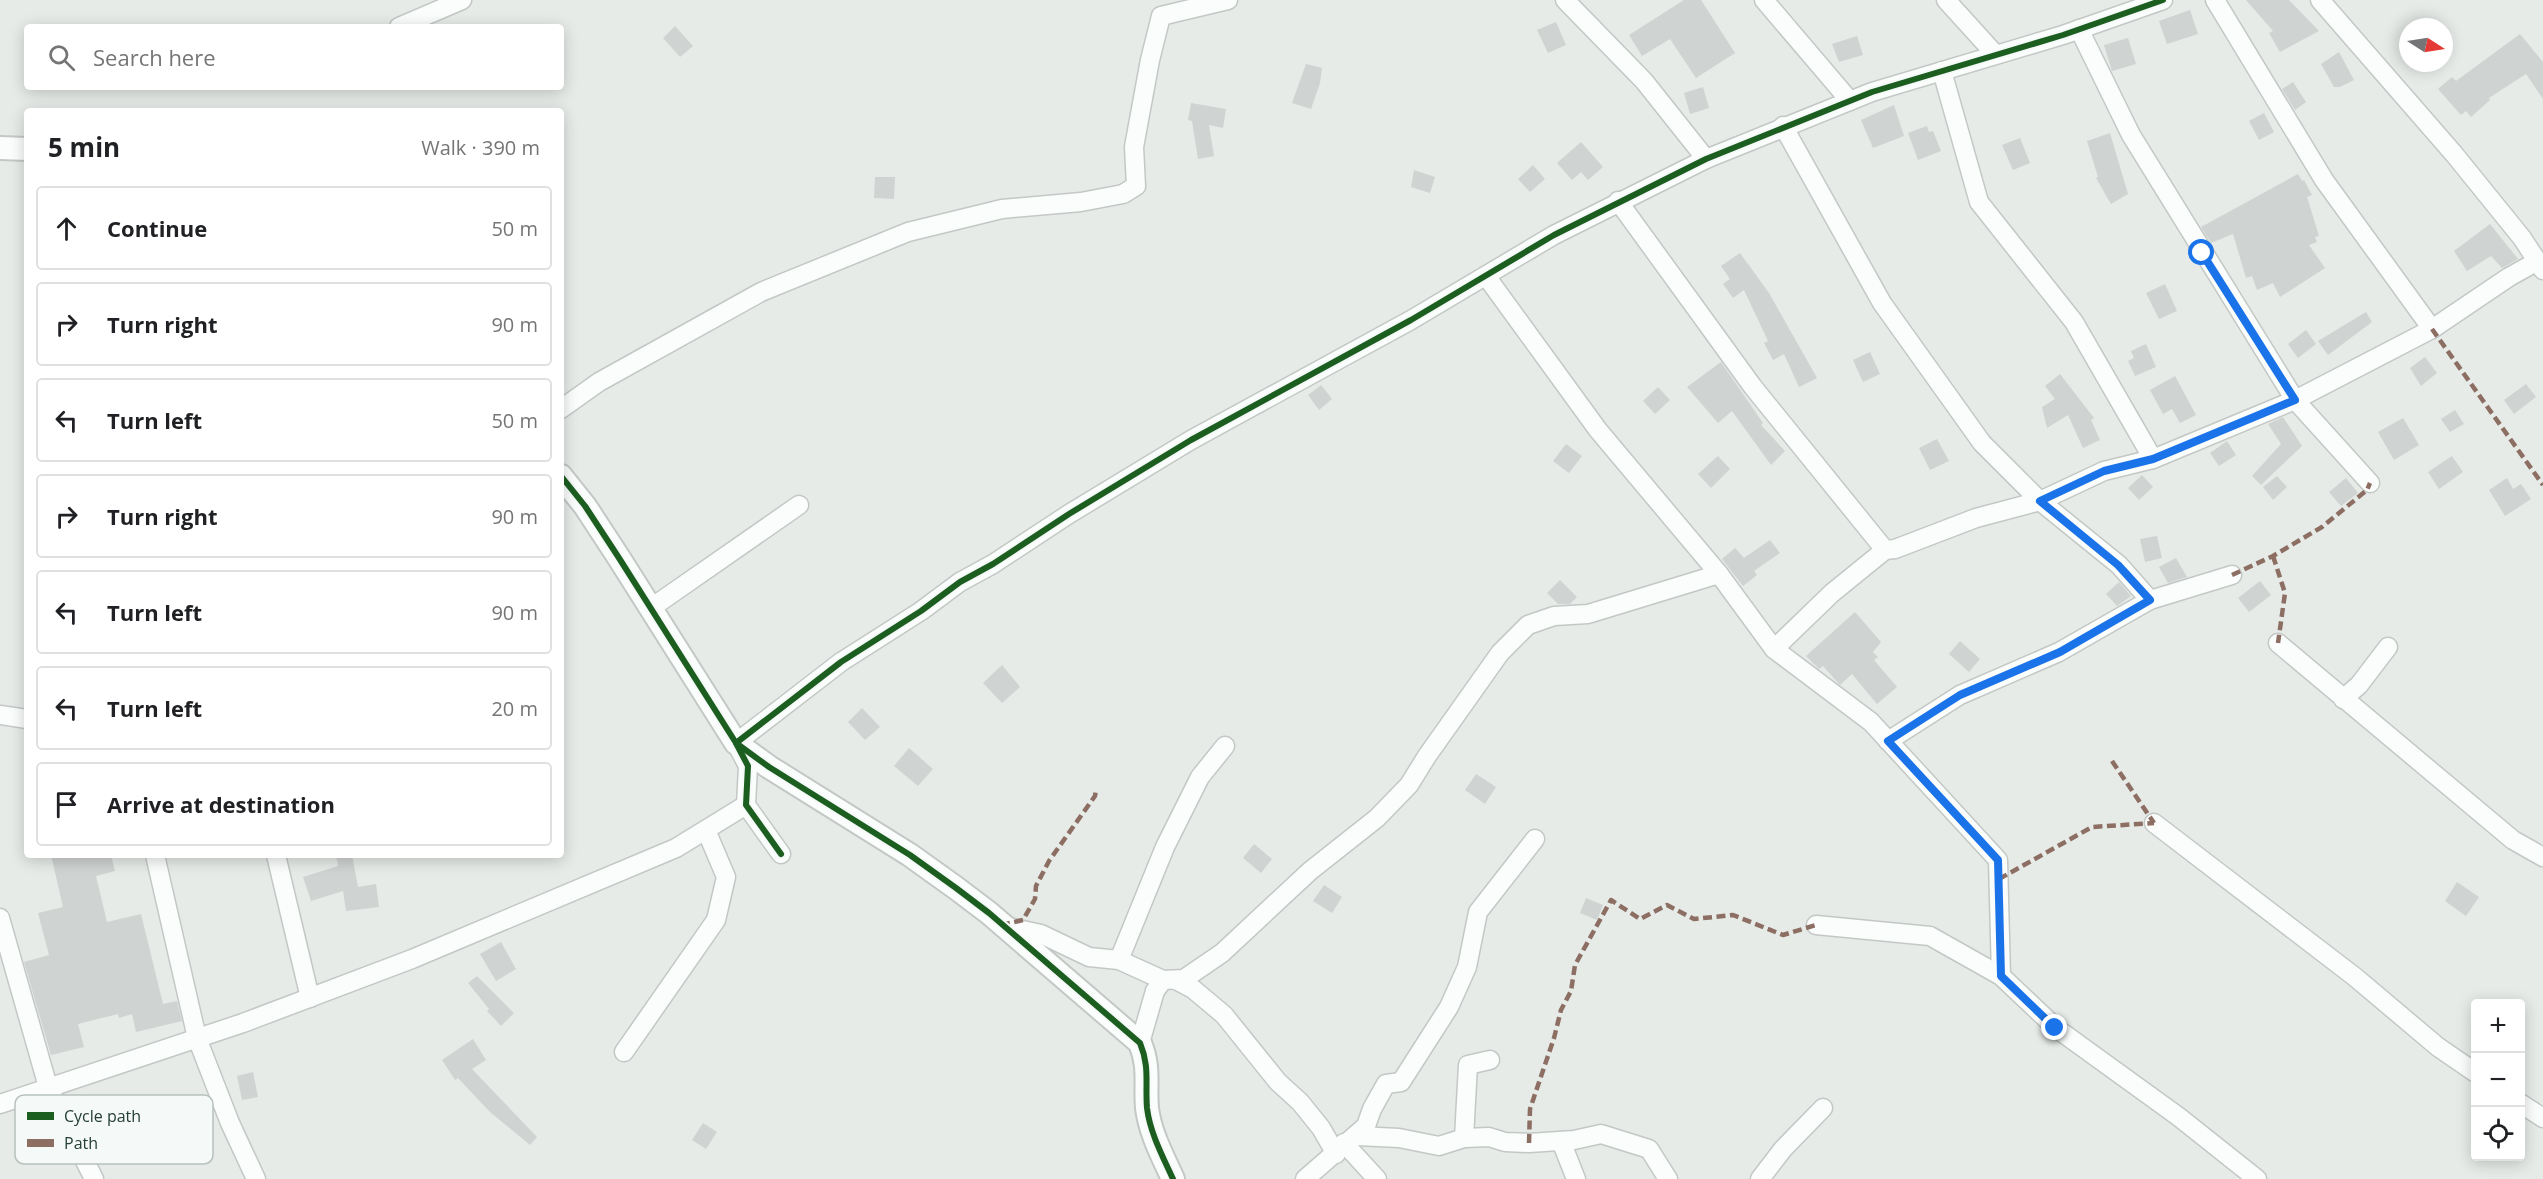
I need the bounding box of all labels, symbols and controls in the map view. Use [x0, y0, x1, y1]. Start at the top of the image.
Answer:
north arrow [2399, 18, 2453, 72]
search box [24, 24, 564, 90]
icon: search [45, 41, 78, 74]
text: Search here [93, 42, 216, 72]
text: 5 min [48, 129, 120, 165]
text: Walk · 390 m [421, 134, 540, 161]
icon: ahead [50, 212, 83, 245]
text: Continue [107, 213, 207, 243]
text: 50 m [491, 215, 538, 242]
route start [2188, 239, 2214, 265]
icon: right [50, 308, 83, 341]
text: Turn right [107, 309, 218, 339]
text: 90 m [491, 311, 538, 338]
icon: left [50, 404, 83, 437]
text: Turn left [107, 405, 202, 435]
text: 50 m [491, 407, 538, 434]
icon: right [50, 500, 83, 533]
text: Turn right [107, 501, 218, 531]
text: 90 m [491, 503, 538, 530]
icon: left [50, 596, 83, 629]
text: Turn left [107, 597, 202, 627]
text: 90 m [491, 599, 538, 626]
icon: left [50, 692, 83, 725]
text: Turn left [107, 693, 202, 723]
text: 20 m [491, 695, 538, 722]
icon: arrive [50, 788, 83, 821]
text: Arrive at destination [107, 789, 335, 819]
map controls [2471, 999, 2525, 1161]
button: + [2471, 999, 2525, 1053]
route end [2041, 1014, 2067, 1040]
button: − [2471, 1053, 2525, 1107]
legend [15, 1095, 213, 1164]
text: Cycle path [64, 1105, 141, 1127]
button: locate [2471, 1107, 2525, 1161]
text: Path [64, 1132, 98, 1154]

